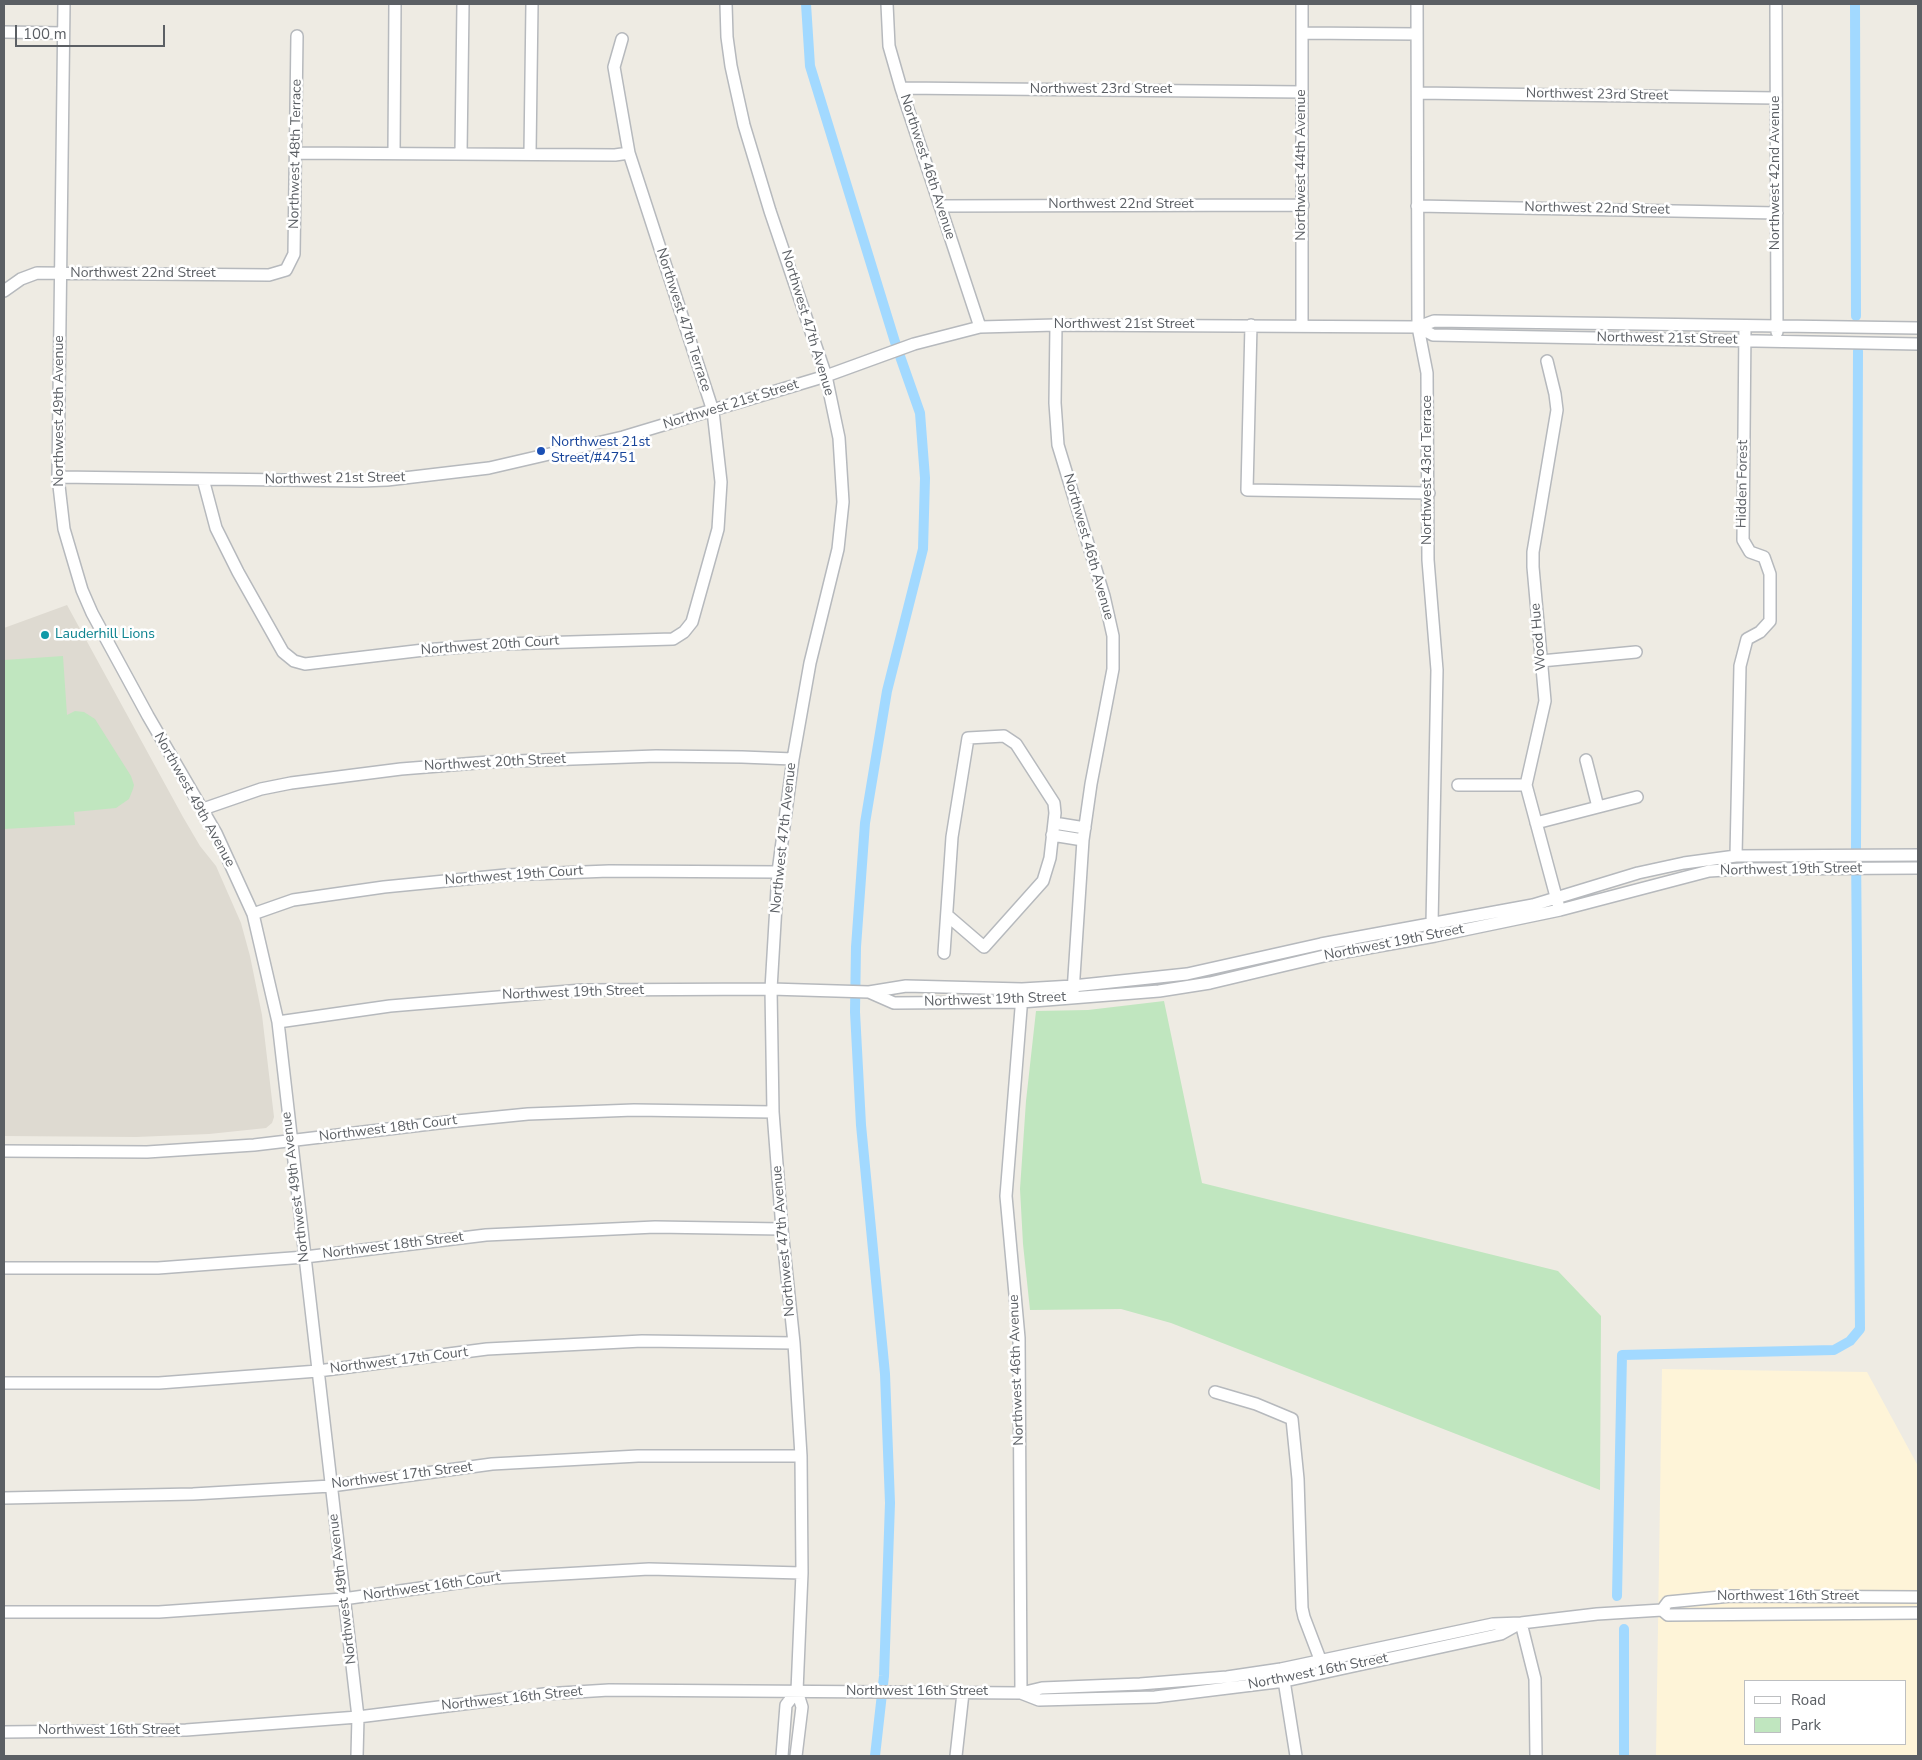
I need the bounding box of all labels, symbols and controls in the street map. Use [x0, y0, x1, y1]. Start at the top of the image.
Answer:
scale bar [18, 15, 168, 47]
text: 100 m [23, 24, 67, 44]
street label: Northwest 48th Terrace [286, 79, 306, 229]
street label: Northwest 23rd Street [1030, 82, 1172, 98]
street label: Northwest 23rd Street [1526, 85, 1668, 105]
street label: Northwest 44th Avenue [1294, 89, 1310, 241]
street label: Northwest 46th Avenue [896, 92, 958, 242]
street label: Northwest 42nd Avenue [1768, 96, 1784, 250]
street label: Northwest 22nd Street [1048, 197, 1194, 213]
street label: Northwest 22nd Street [1524, 199, 1670, 219]
street label: Northwest 47th Terrace [652, 246, 714, 394]
street label: Northwest 47th Avenue [777, 248, 837, 398]
street label: Northwest 22nd Street [70, 266, 216, 282]
street label: Northwest 21st Street [1054, 317, 1194, 333]
street label: Northwest 21st Street [1596, 329, 1738, 349]
street label: Northwest 49th Avenue [52, 335, 68, 487]
street label: Northwest 21st Street [661, 376, 801, 434]
street label: Northwest 43rd Terrace [1420, 395, 1436, 545]
place label: Northwest 21st Street/#4751 [551, 435, 650, 468]
street label: Hidden Forest [1734, 440, 1752, 528]
marker: Northwest 21st Street/#4751 [535, 445, 547, 457]
street label: Northwest 21st Street [264, 469, 406, 489]
street label: Northwest 46th Avenue [1059, 472, 1117, 622]
street label: Wood Hue [1528, 602, 1550, 672]
place label: Lauderhill Lions [55, 627, 155, 643]
marker: Lauderhill Lions [39, 629, 51, 641]
street label: Northwest 20th Court [420, 633, 560, 659]
street label: Northwest 49th Avenue [150, 730, 238, 870]
street label: Northwest 20th Street [424, 751, 566, 775]
street label: Northwest 47th Avenue [768, 762, 800, 914]
street label: Northwest 19th Street [1720, 860, 1862, 880]
street label: Northwest 19th Court [444, 863, 584, 889]
street label: Northwest 19th Street [1323, 921, 1465, 965]
street label: Northwest 19th Street [502, 982, 644, 1004]
street label: Northwest 19th Street [924, 989, 1066, 1011]
street label: Northwest 49th Avenue [278, 1111, 314, 1263]
street label: Northwest 18th Court [318, 1112, 458, 1146]
street label: Northwest 47th Avenue [769, 1165, 799, 1317]
street label: Northwest 18th Street [321, 1229, 465, 1263]
street label: Northwest 46th Avenue [1006, 1294, 1028, 1446]
street label: Northwest 17th Court [329, 1344, 469, 1378]
street label: Northwest 17th Street [330, 1459, 474, 1493]
street label: Northwest 49th Avenue [325, 1513, 361, 1665]
street label: Northwest 16th Court [362, 1569, 502, 1605]
street label: Northwest 16th Street [1717, 1589, 1859, 1605]
street label: Northwest 16th Street [1247, 1650, 1389, 1694]
legend [1744, 1680, 1907, 1745]
street label: Northwest 16th Street [440, 1683, 584, 1715]
street label: Northwest 16th Street [846, 1684, 988, 1700]
text: Road [1791, 1690, 1826, 1710]
text: Park [1791, 1715, 1821, 1735]
street label: Northwest 16th Street [38, 1723, 180, 1739]

